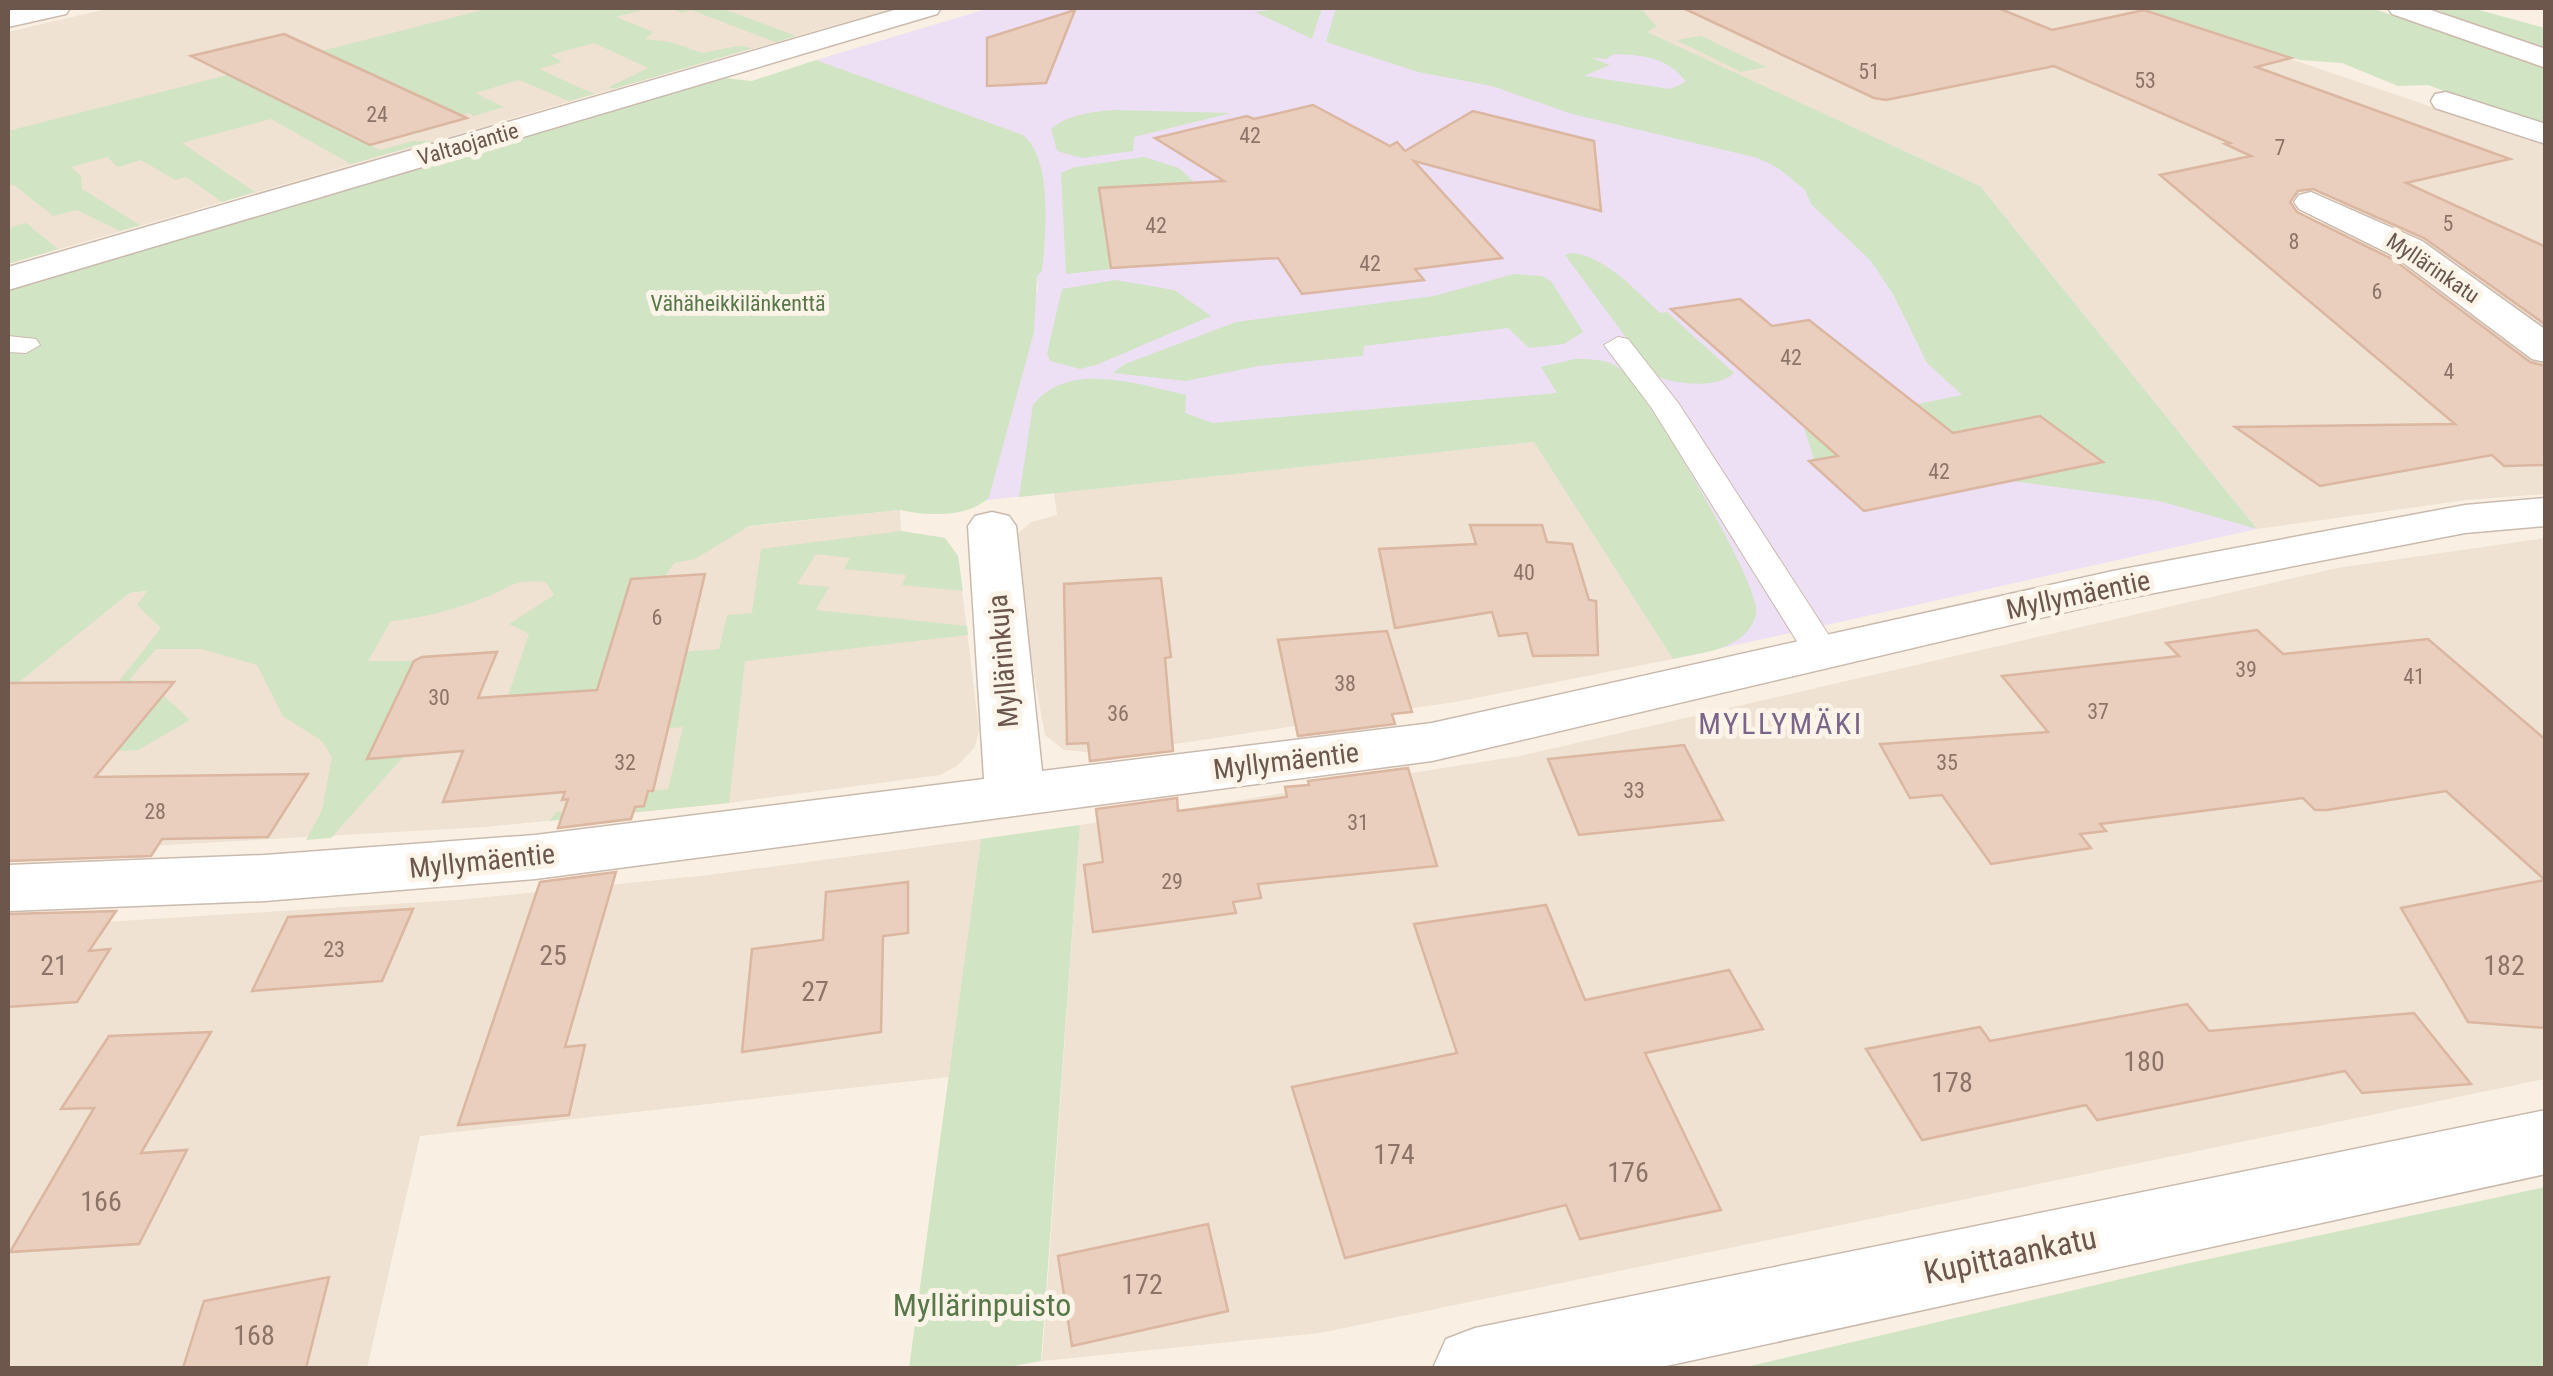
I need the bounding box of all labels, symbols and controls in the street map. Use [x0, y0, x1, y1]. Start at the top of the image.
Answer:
house number: 51 [1858, 59, 1880, 84]
house number: 53 [2134, 68, 2156, 93]
house number: 24 [366, 102, 388, 127]
street label: Valtaojantie [415, 118, 521, 170]
house number: 42 [1239, 123, 1261, 148]
house number: 7 [2275, 135, 2285, 160]
house number: 5 [2443, 211, 2453, 236]
house number: 42 [1145, 213, 1167, 238]
street label: Myllärinkatu [2382, 228, 2484, 308]
house number: 8 [2289, 229, 2299, 254]
house number: 42 [1359, 251, 1381, 276]
house number: 6 [2372, 279, 2382, 304]
park label: Vähäheikkilänkenttä [651, 291, 825, 316]
house number: 42 [1780, 345, 1802, 370]
house number: 4 [2444, 359, 2455, 384]
house number: 42 [1928, 459, 1950, 484]
house number: 40 [1513, 560, 1535, 585]
street label: Myllymäentie [2003, 564, 2153, 626]
street label: Myllärinkuja [981, 593, 1025, 729]
house number: 6 [652, 605, 662, 630]
house number: 39 [2235, 657, 2257, 682]
house number: 41 [2403, 664, 2425, 689]
house number: 38 [1334, 671, 1356, 696]
house number: 30 [428, 685, 450, 710]
house number: 37 [2087, 699, 2109, 724]
house number: 36 [1107, 701, 1129, 726]
district label: MYLLYMÄKI [1698, 706, 1864, 741]
street label: Myllymäentie [1211, 736, 1361, 786]
house number: 32 [614, 750, 636, 775]
house number: 35 [1936, 750, 1958, 775]
house number: 33 [1623, 778, 1645, 803]
house number: 28 [144, 799, 166, 824]
house number: 31 [1347, 810, 1369, 835]
street label: Myllymäentie [408, 837, 556, 885]
house number: 29 [1161, 869, 1183, 894]
house number: 23 [323, 937, 345, 962]
house number: 25 [539, 939, 567, 972]
house number: 21 [40, 949, 68, 982]
house number: 182 [2483, 949, 2525, 982]
house number: 27 [801, 975, 829, 1008]
house number: 180 [2123, 1045, 2165, 1078]
house number: 178 [1931, 1066, 1973, 1099]
house number: 174 [1373, 1138, 1415, 1171]
house number: 176 [1607, 1156, 1649, 1189]
house number: 166 [80, 1185, 122, 1218]
street label: Kupittaankatu [1920, 1218, 2100, 1292]
house number: 172 [1121, 1268, 1163, 1301]
park label: Myllärinpuisto [893, 1286, 1071, 1324]
house number: 168 [233, 1319, 275, 1352]

